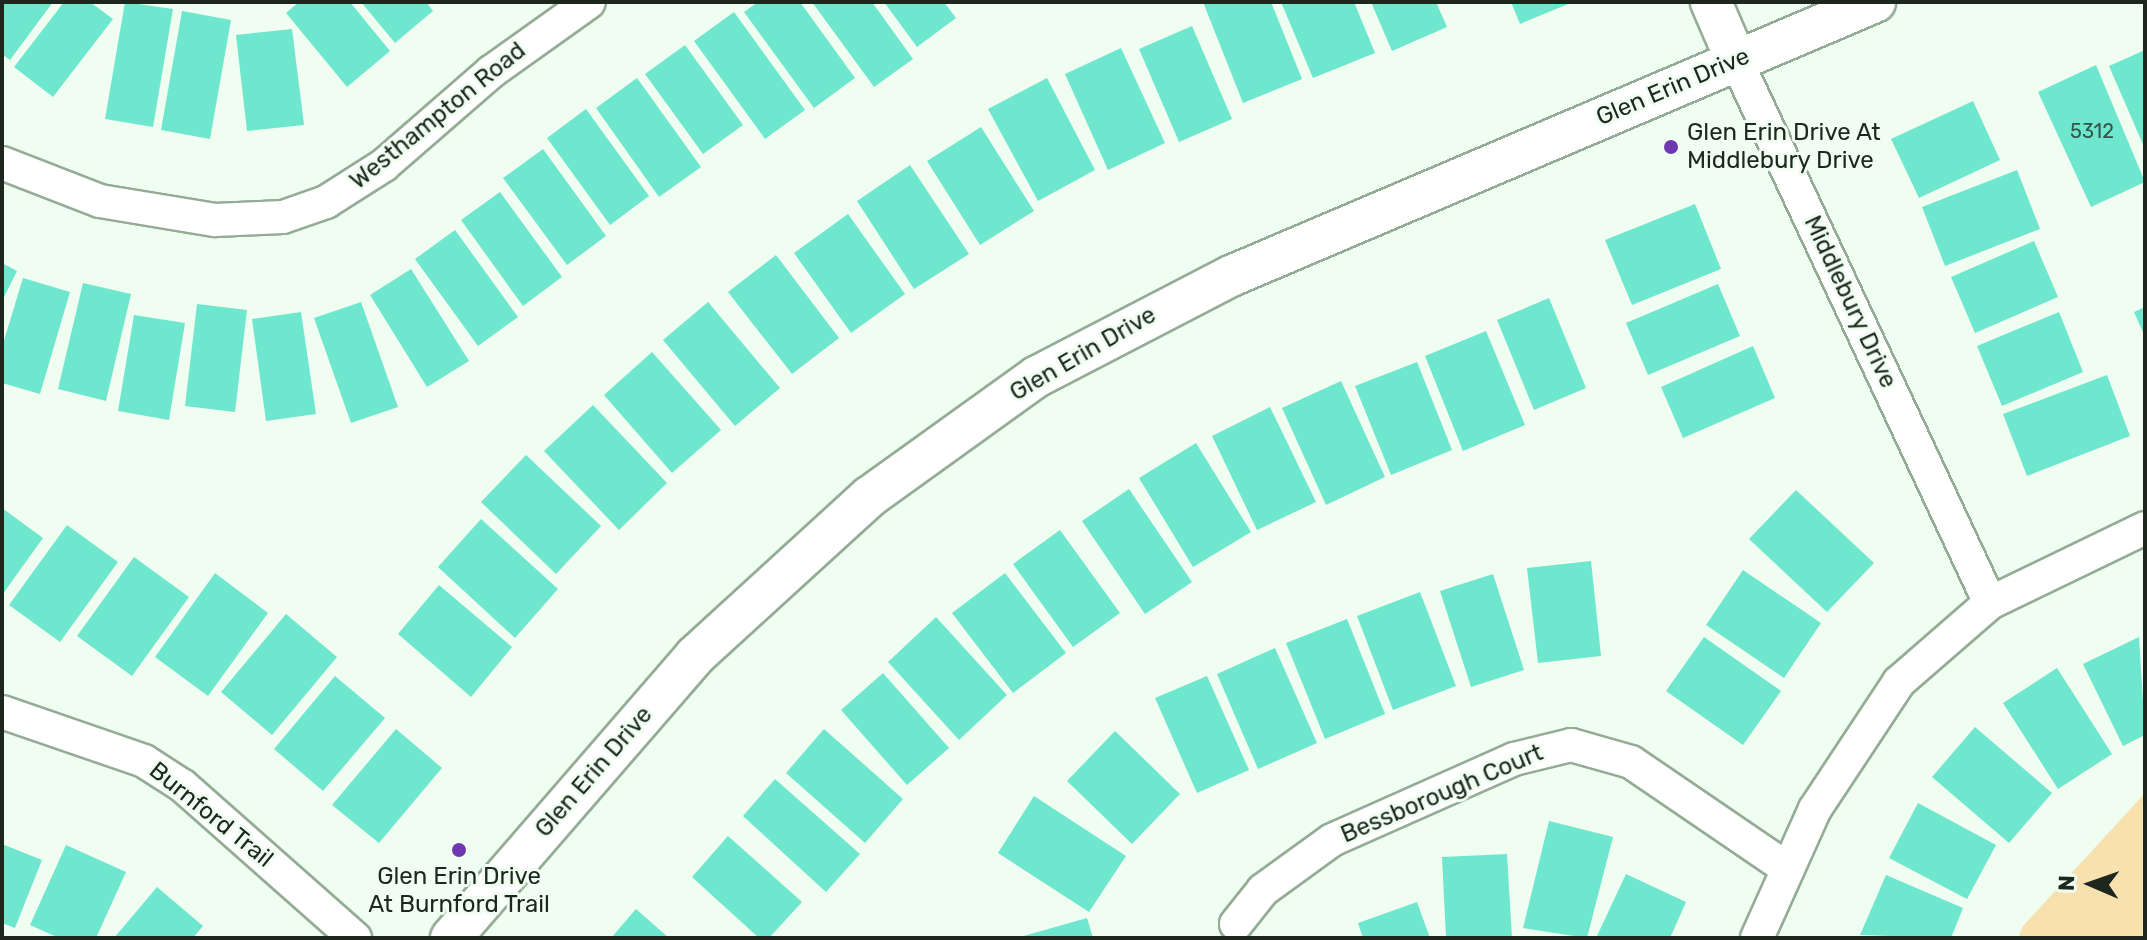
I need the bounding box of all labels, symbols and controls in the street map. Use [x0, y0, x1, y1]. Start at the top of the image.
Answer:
street label: Westhampton Road [344, 36, 532, 196]
street label: Glen Erin Drive [1592, 42, 1754, 132]
place label: Glen Erin Drive At Middlebury Drive [1687, 119, 1881, 175]
house number: 5312 [2070, 119, 2114, 143]
marker: Glen Erin Drive At Middlebury Drive [1662, 138, 1680, 156]
street label: Middlebury Drive [1797, 211, 1903, 393]
street label: Glen Erin Drive [1005, 301, 1161, 407]
street label: Glen Erin Drive [529, 701, 659, 843]
street label: Bessborough Court [1337, 738, 1547, 850]
street label: Burnford Trail [143, 756, 279, 874]
marker: Glen Erin Drive At Burnford Trail [450, 841, 468, 859]
north arrow [2051, 844, 2131, 924]
place label: Glen Erin Drive At Burnford Trail [368, 863, 550, 919]
text: N [2053, 875, 2080, 892]

